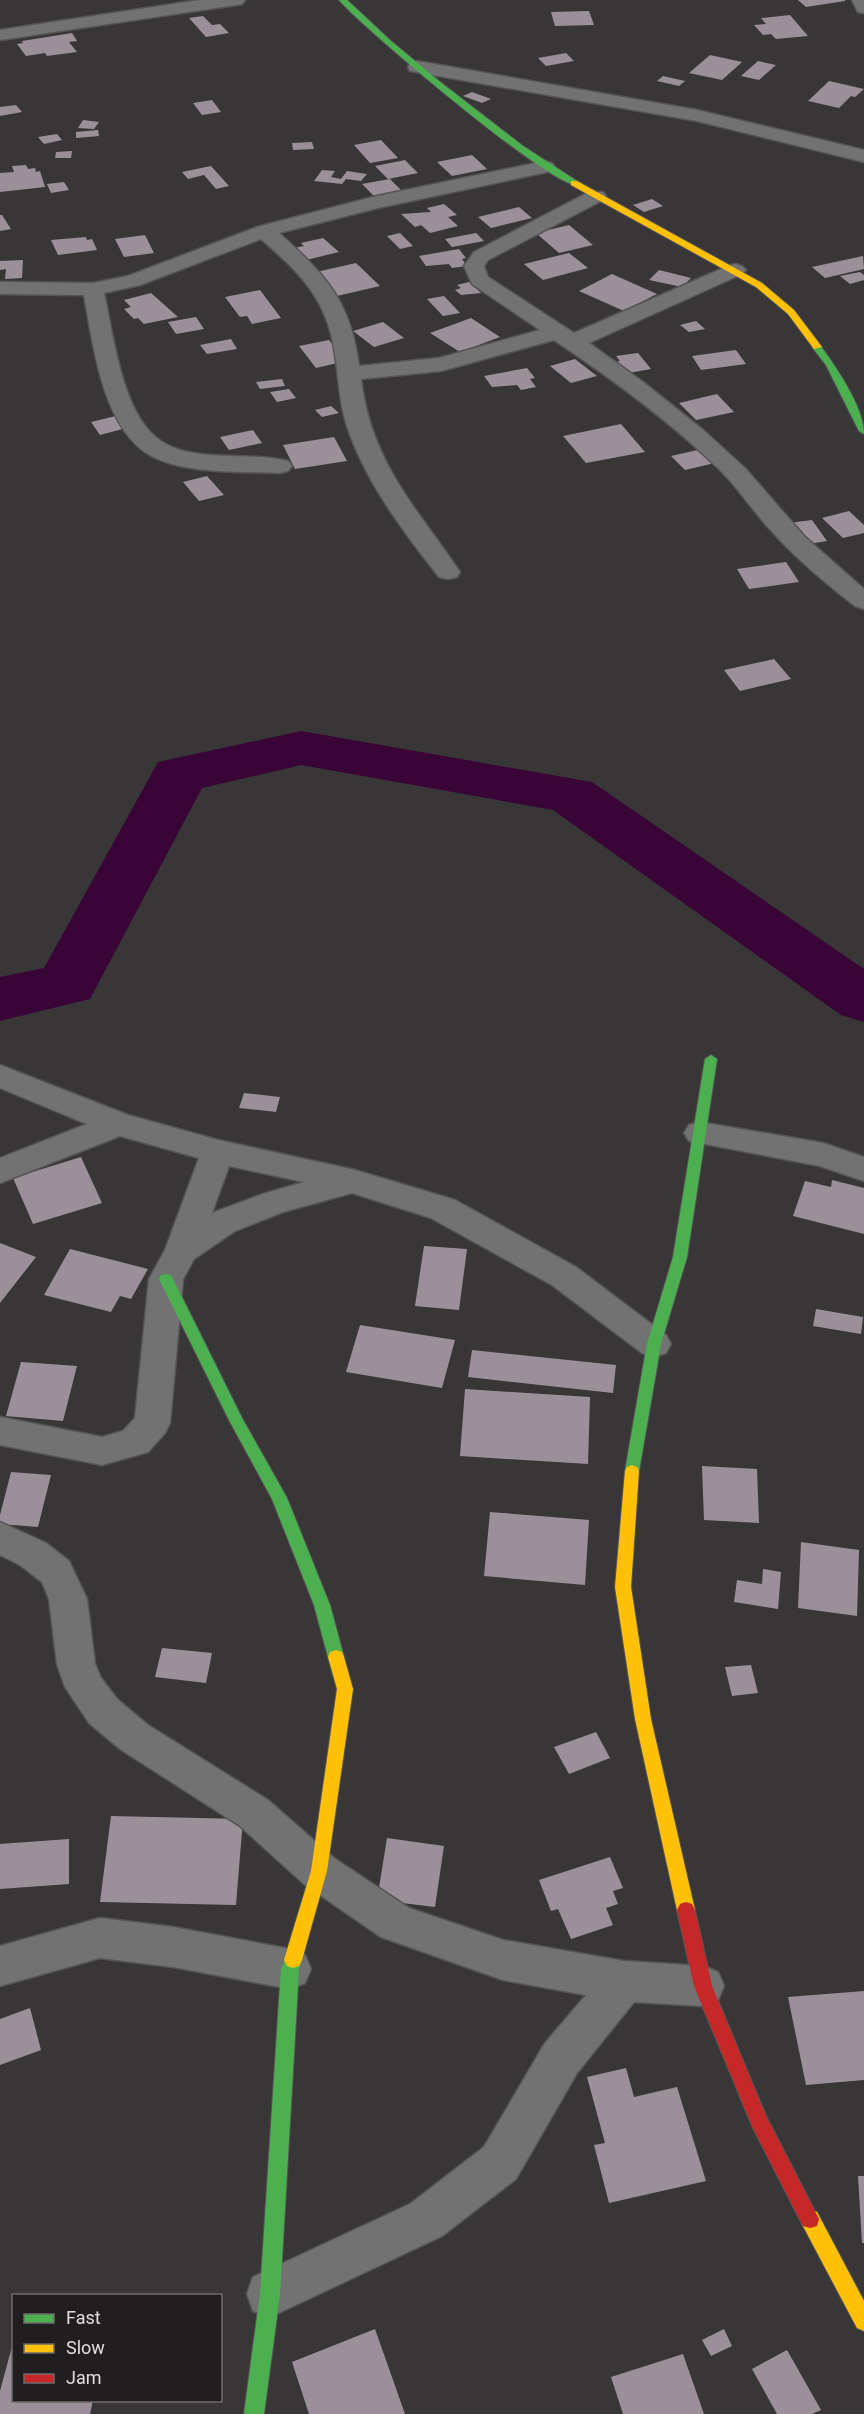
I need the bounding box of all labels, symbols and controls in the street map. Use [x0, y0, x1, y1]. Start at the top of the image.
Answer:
legend [12, 2294, 222, 2402]
text: Fast [66, 2307, 101, 2328]
text: Slow [66, 2337, 105, 2358]
text: Jam [66, 2367, 102, 2388]

